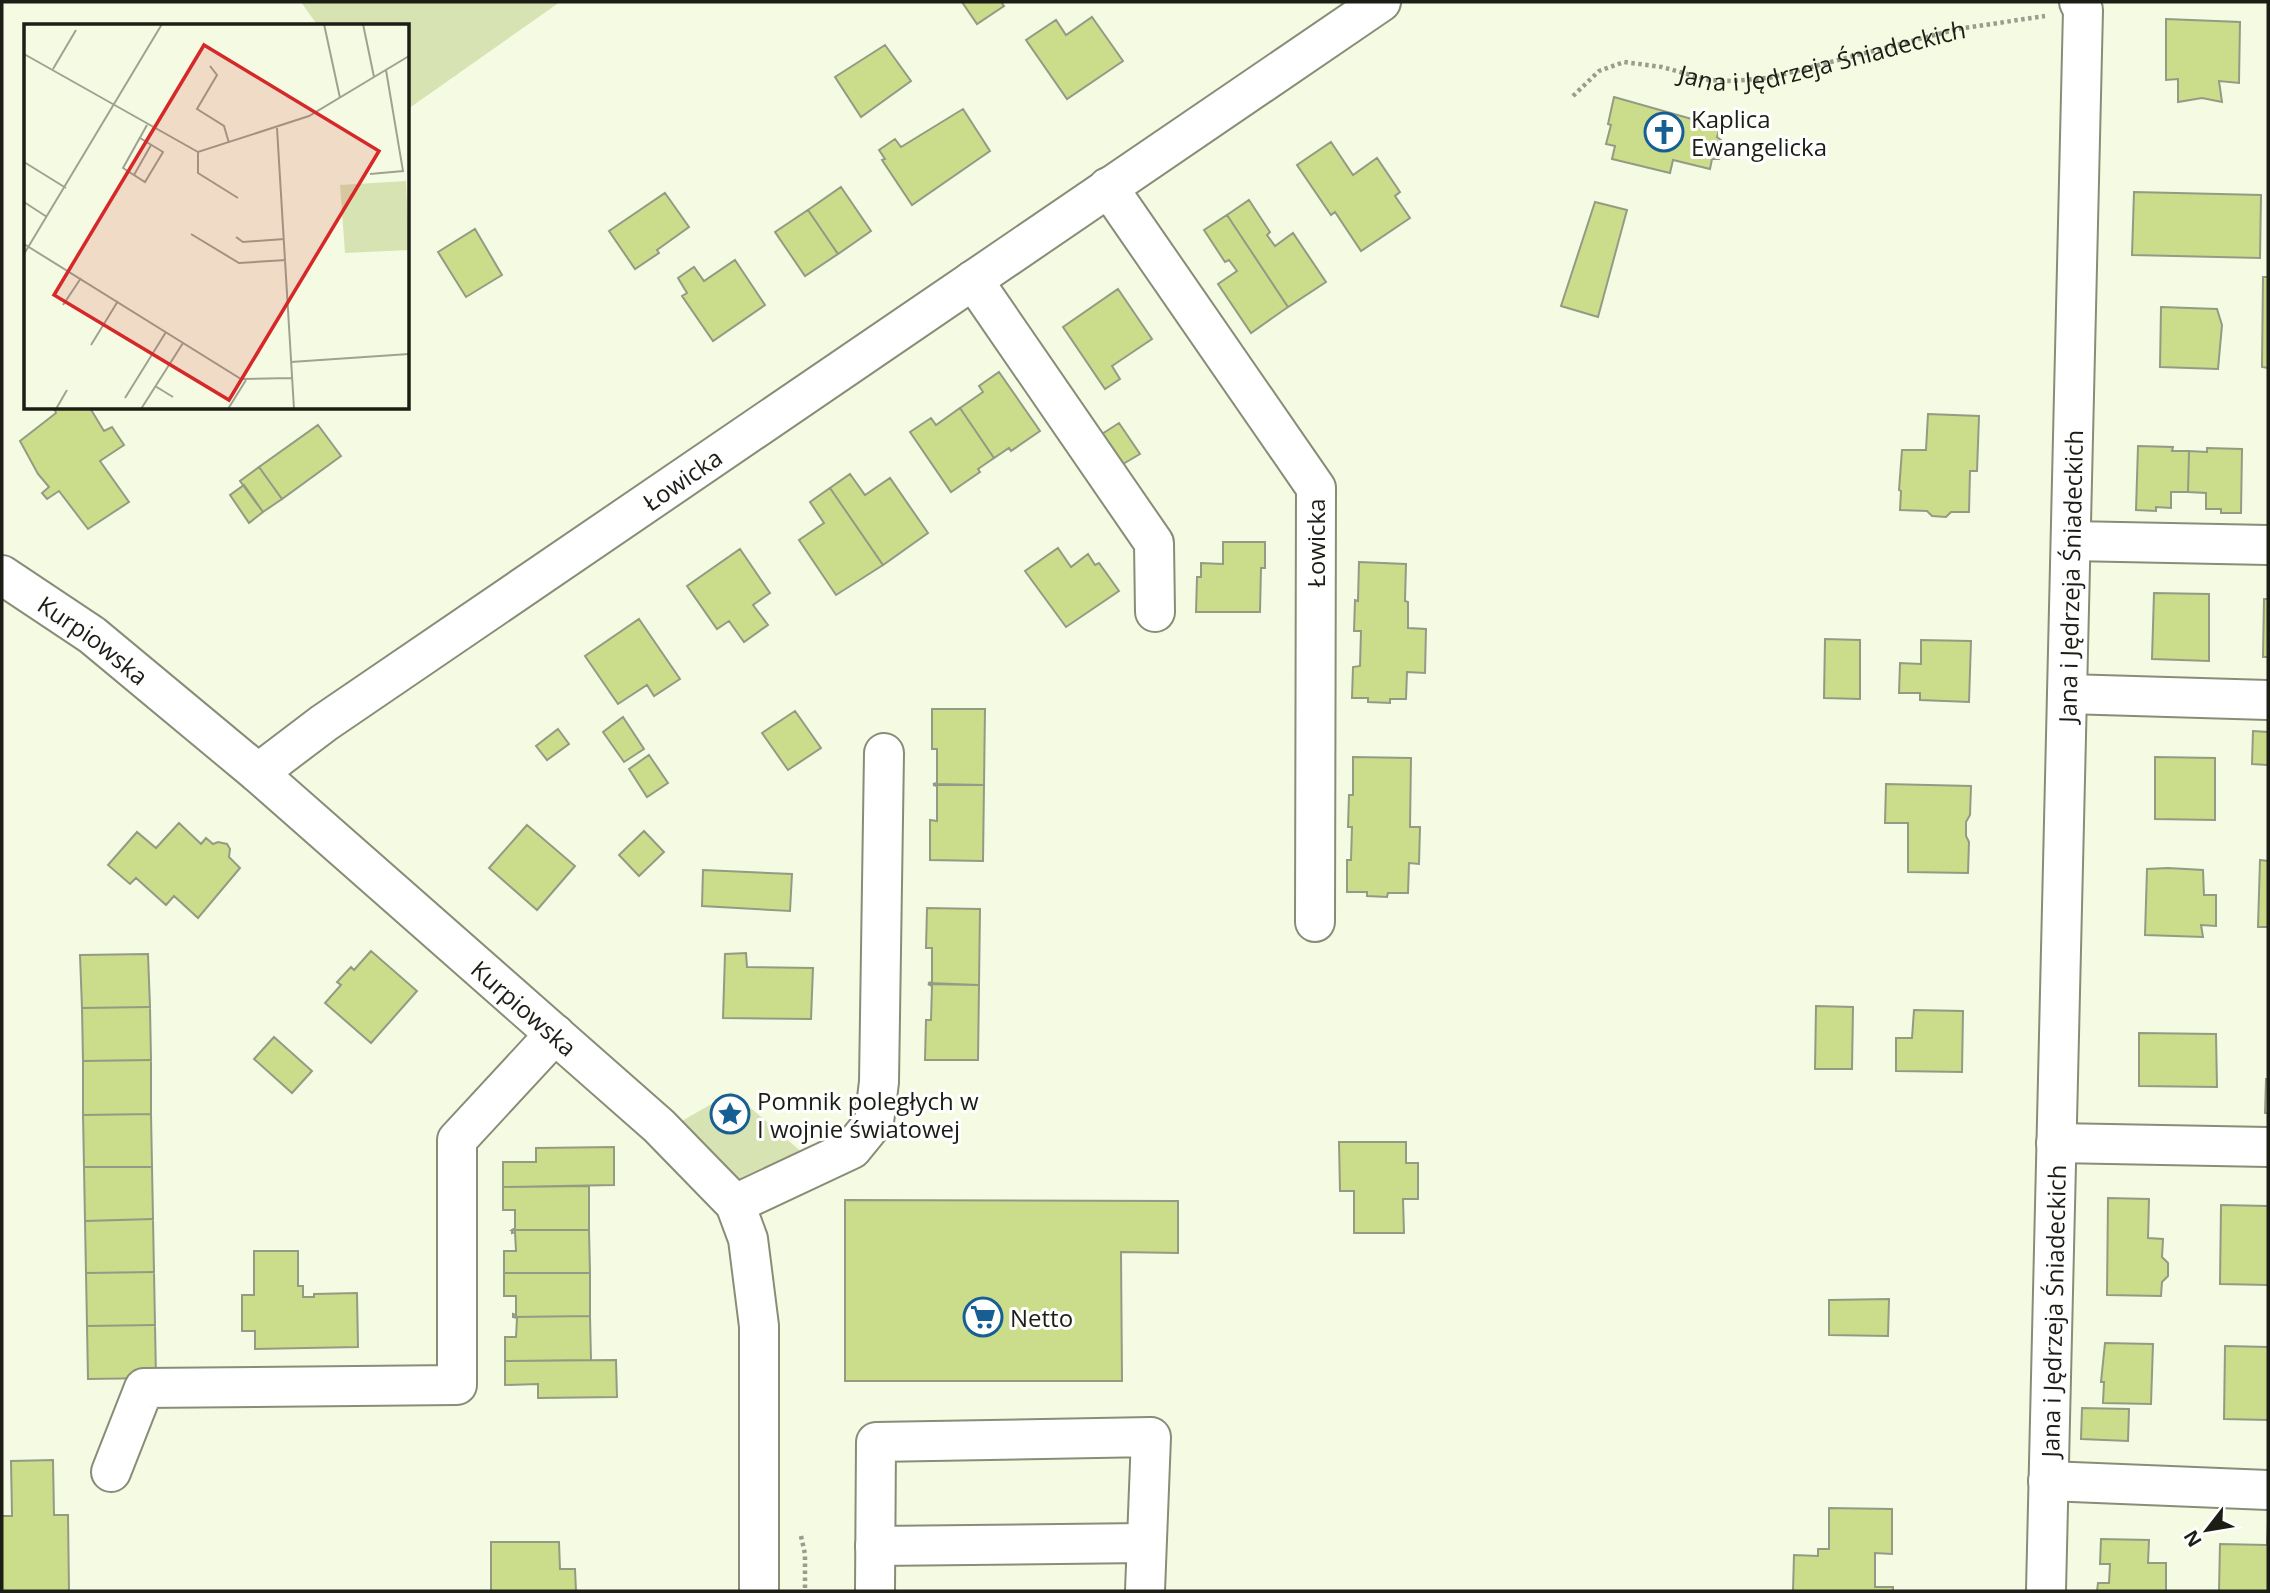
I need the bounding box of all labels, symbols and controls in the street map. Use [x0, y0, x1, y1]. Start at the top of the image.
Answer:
street label: Jana i Jędrzeja Śniadeckich [1674, 12, 1968, 98]
inset map [24, 24, 410, 410]
place label: Kaplica Ewangelicka [1691, 102, 1827, 163]
church icon: Kaplica Ewangelicka [1643, 111, 1685, 153]
street label: Jana i Jędrzeja Śniadeckich [2050, 429, 2090, 725]
street label: Łowicka [636, 440, 728, 518]
street label: Łowicka [1299, 498, 1332, 588]
street label: Kurpiowska [32, 587, 156, 692]
street label: Kurpiowska [465, 952, 584, 1063]
place label: Pomnik poległych w I wojnie światowej [757, 1084, 979, 1145]
place icon: Pomnik poległych w I wojnie światowej [709, 1093, 751, 1135]
street label: Jana i Jędrzeja Śniadeckich [2033, 1164, 2072, 1460]
supermarket icon: Netto [962, 1296, 1004, 1338]
place label: Netto [1010, 1301, 1073, 1334]
north arrow [2172, 1495, 2242, 1565]
text: N [2177, 1525, 2208, 1552]

